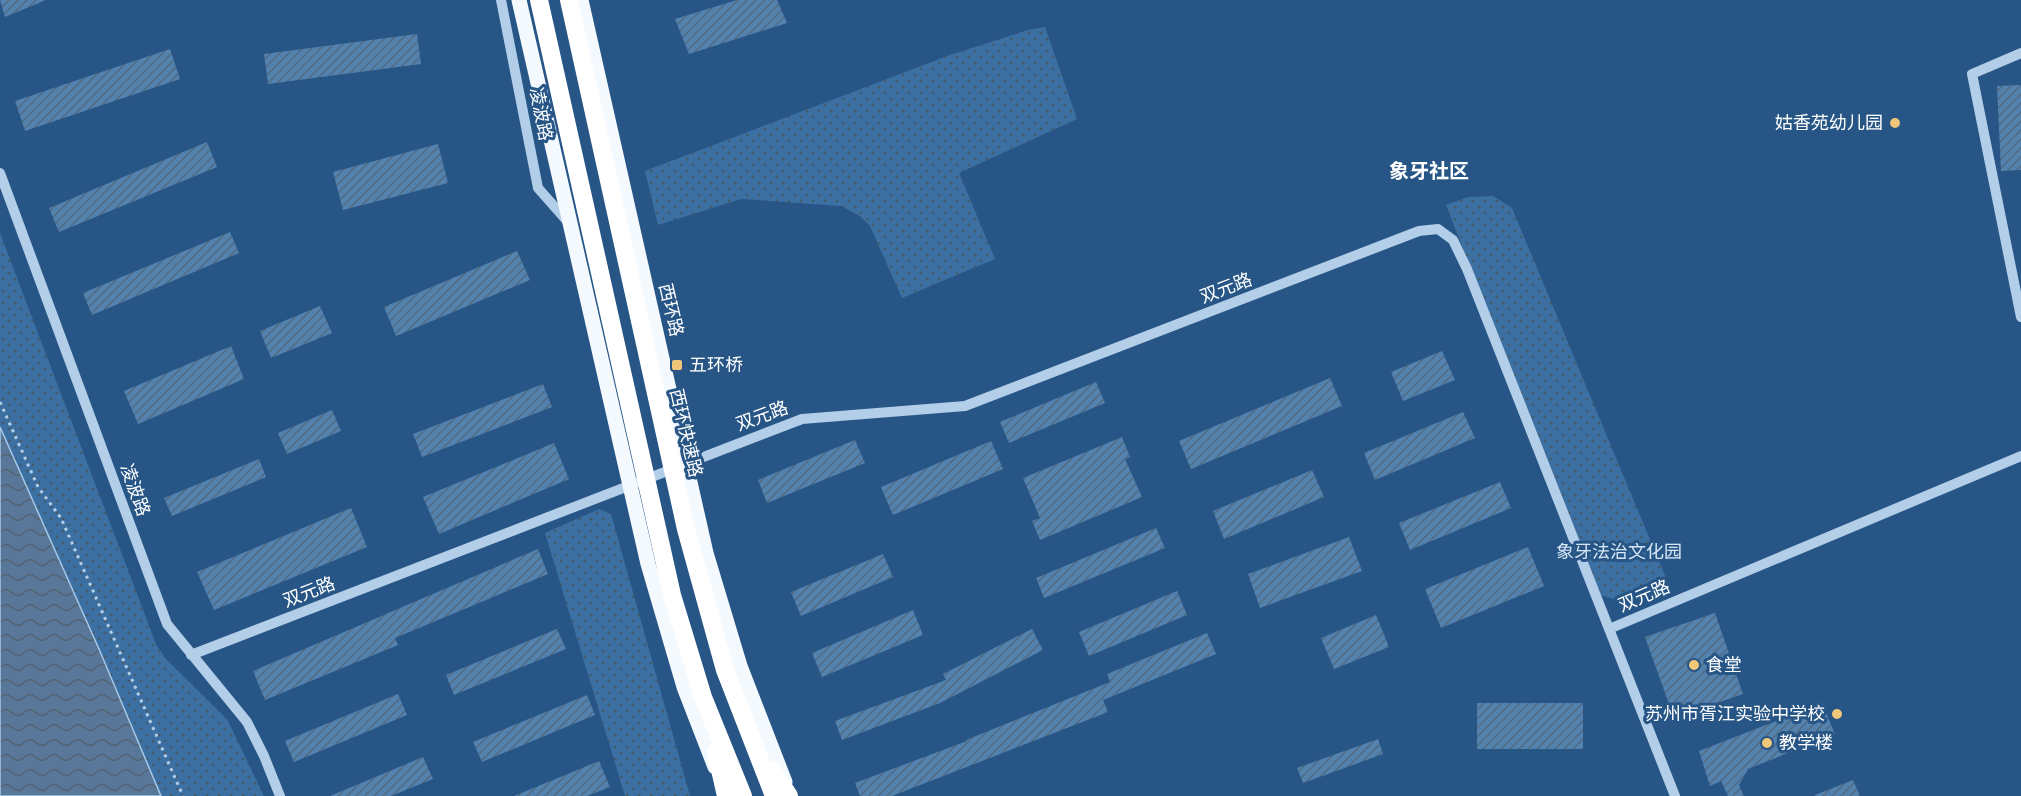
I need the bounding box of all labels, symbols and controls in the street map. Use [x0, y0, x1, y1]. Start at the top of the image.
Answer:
street label: 凌波路 [526, 86, 556, 142]
place label: 姑香苑幼儿园 [1775, 113, 1883, 133]
marker: 姑香苑幼儿园 [1888, 116, 1902, 130]
district label: 象牙社区 [1389, 160, 1469, 182]
street label: 双元路 [1197, 269, 1255, 307]
street label: 西环路 [655, 281, 687, 339]
place label: 五环桥 [689, 355, 743, 375]
marker: 五环桥 [670, 358, 684, 372]
street label: 西环快速路 [666, 387, 706, 479]
street label: 双元路 [733, 397, 791, 435]
street label: 凌波路 [116, 461, 154, 519]
park label: 象牙法治文化园 [1556, 542, 1682, 562]
street label: 双元路 [280, 573, 338, 611]
street label: 双元路 [1615, 576, 1673, 616]
place label: 食堂 [1706, 655, 1742, 675]
marker: 食堂 [1687, 658, 1701, 672]
place label: 苏州市胥江实验中学校 [1645, 704, 1825, 724]
marker: 苏州市胥江实验中学校 [1830, 707, 1844, 721]
place label: 教学楼 [1779, 733, 1833, 753]
marker: 教学楼 [1760, 736, 1774, 750]

